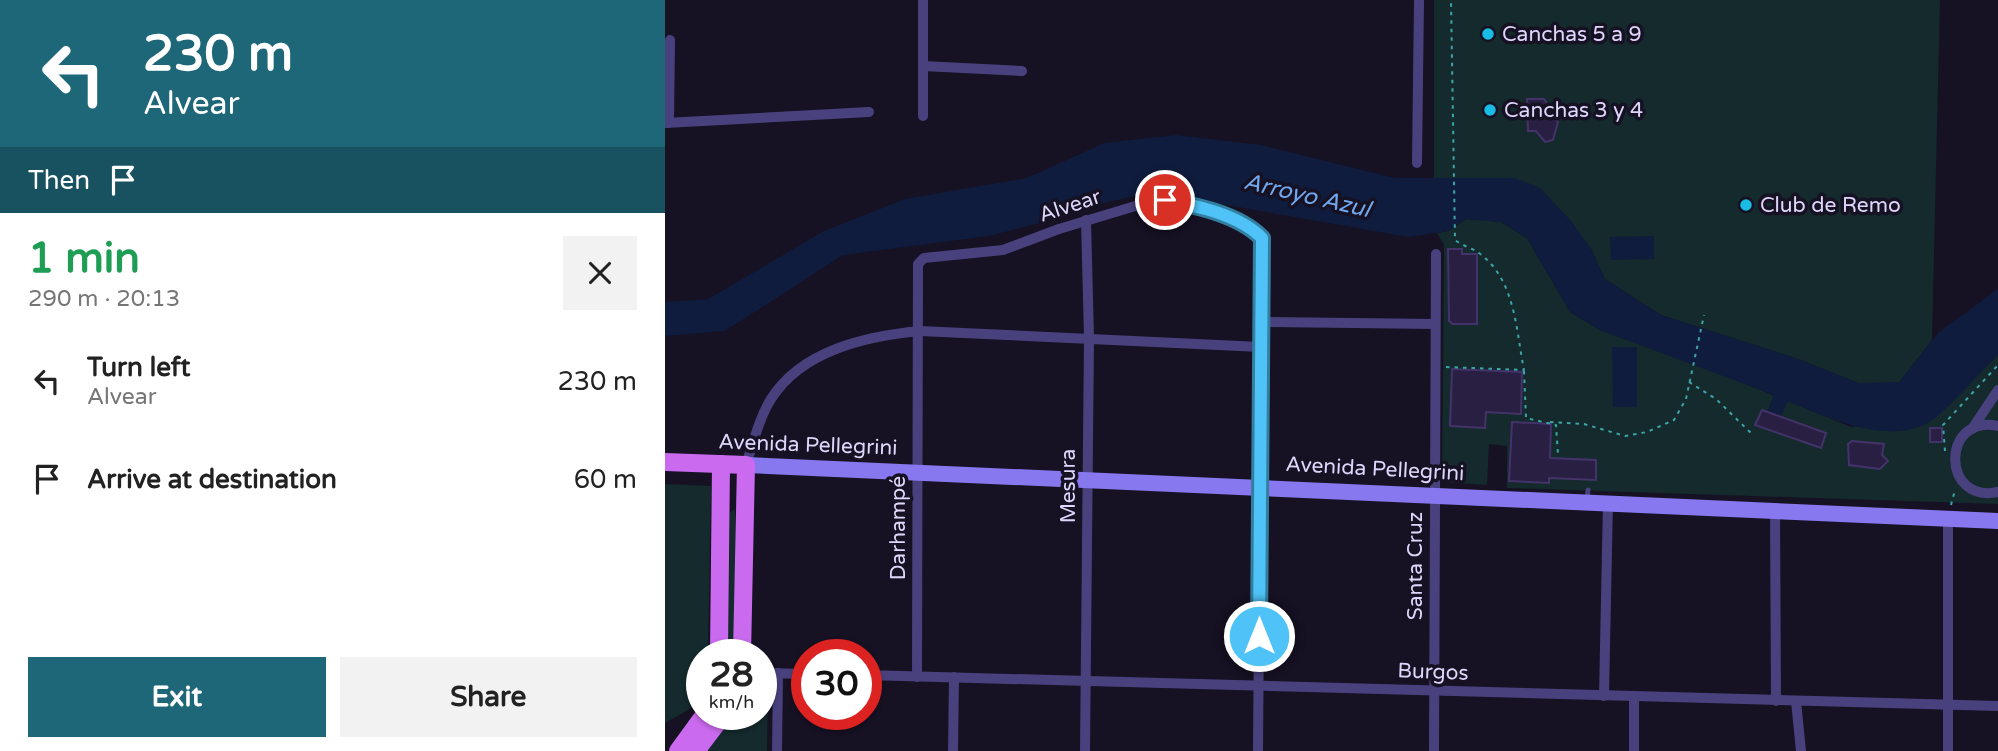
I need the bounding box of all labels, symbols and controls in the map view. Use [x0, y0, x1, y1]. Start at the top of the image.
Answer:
place label: Canchas 5 a 9 [1502, 22, 1642, 47]
text: 230 m [143, 25, 293, 84]
marker: Canchas 5 a 9 [1480, 26, 1496, 42]
icon: left [28, 28, 119, 119]
text: Alvear [143, 85, 240, 123]
place label: Canchas 3 y 4 [1504, 98, 1643, 123]
marker: Canchas 3 y 4 [1482, 102, 1498, 118]
icon: arrive [104, 161, 142, 199]
text: Then [28, 165, 90, 196]
water label: Arroyo Azul [1241, 168, 1375, 225]
pin [1135, 170, 1195, 230]
icon: arrive [1146, 181, 1184, 219]
street label: Alvear [1036, 184, 1104, 228]
place label: Club de Remo [1760, 193, 1901, 218]
marker: Club de Remo [1738, 197, 1754, 213]
text: 1 min [28, 233, 140, 284]
button: close [563, 236, 637, 310]
text: 290 m · 20:13 [28, 285, 180, 313]
text: Turn left [87, 352, 190, 383]
icon: left [28, 362, 66, 400]
text: 230 m [557, 366, 637, 397]
text: Alvear [87, 383, 157, 411]
street label: Avenida Pellegrini [718, 429, 898, 461]
street label: Mesura [1056, 449, 1081, 523]
street label: Avenida Pellegrini [1285, 452, 1465, 486]
icon: arrive [28, 460, 66, 498]
text: Arrive at destination [87, 464, 337, 495]
text: 60 m [574, 464, 637, 495]
street label: Darhampé [886, 476, 911, 580]
street label: Santa Cruz [1403, 512, 1428, 620]
position arrow [1222, 599, 1296, 673]
speed limit sign: 30 [791, 639, 882, 730]
text: 28 [710, 654, 753, 696]
button: Exit [28, 657, 326, 737]
button: Share [340, 657, 637, 737]
street label: Burgos [1397, 658, 1469, 686]
text: km/h [709, 691, 754, 713]

